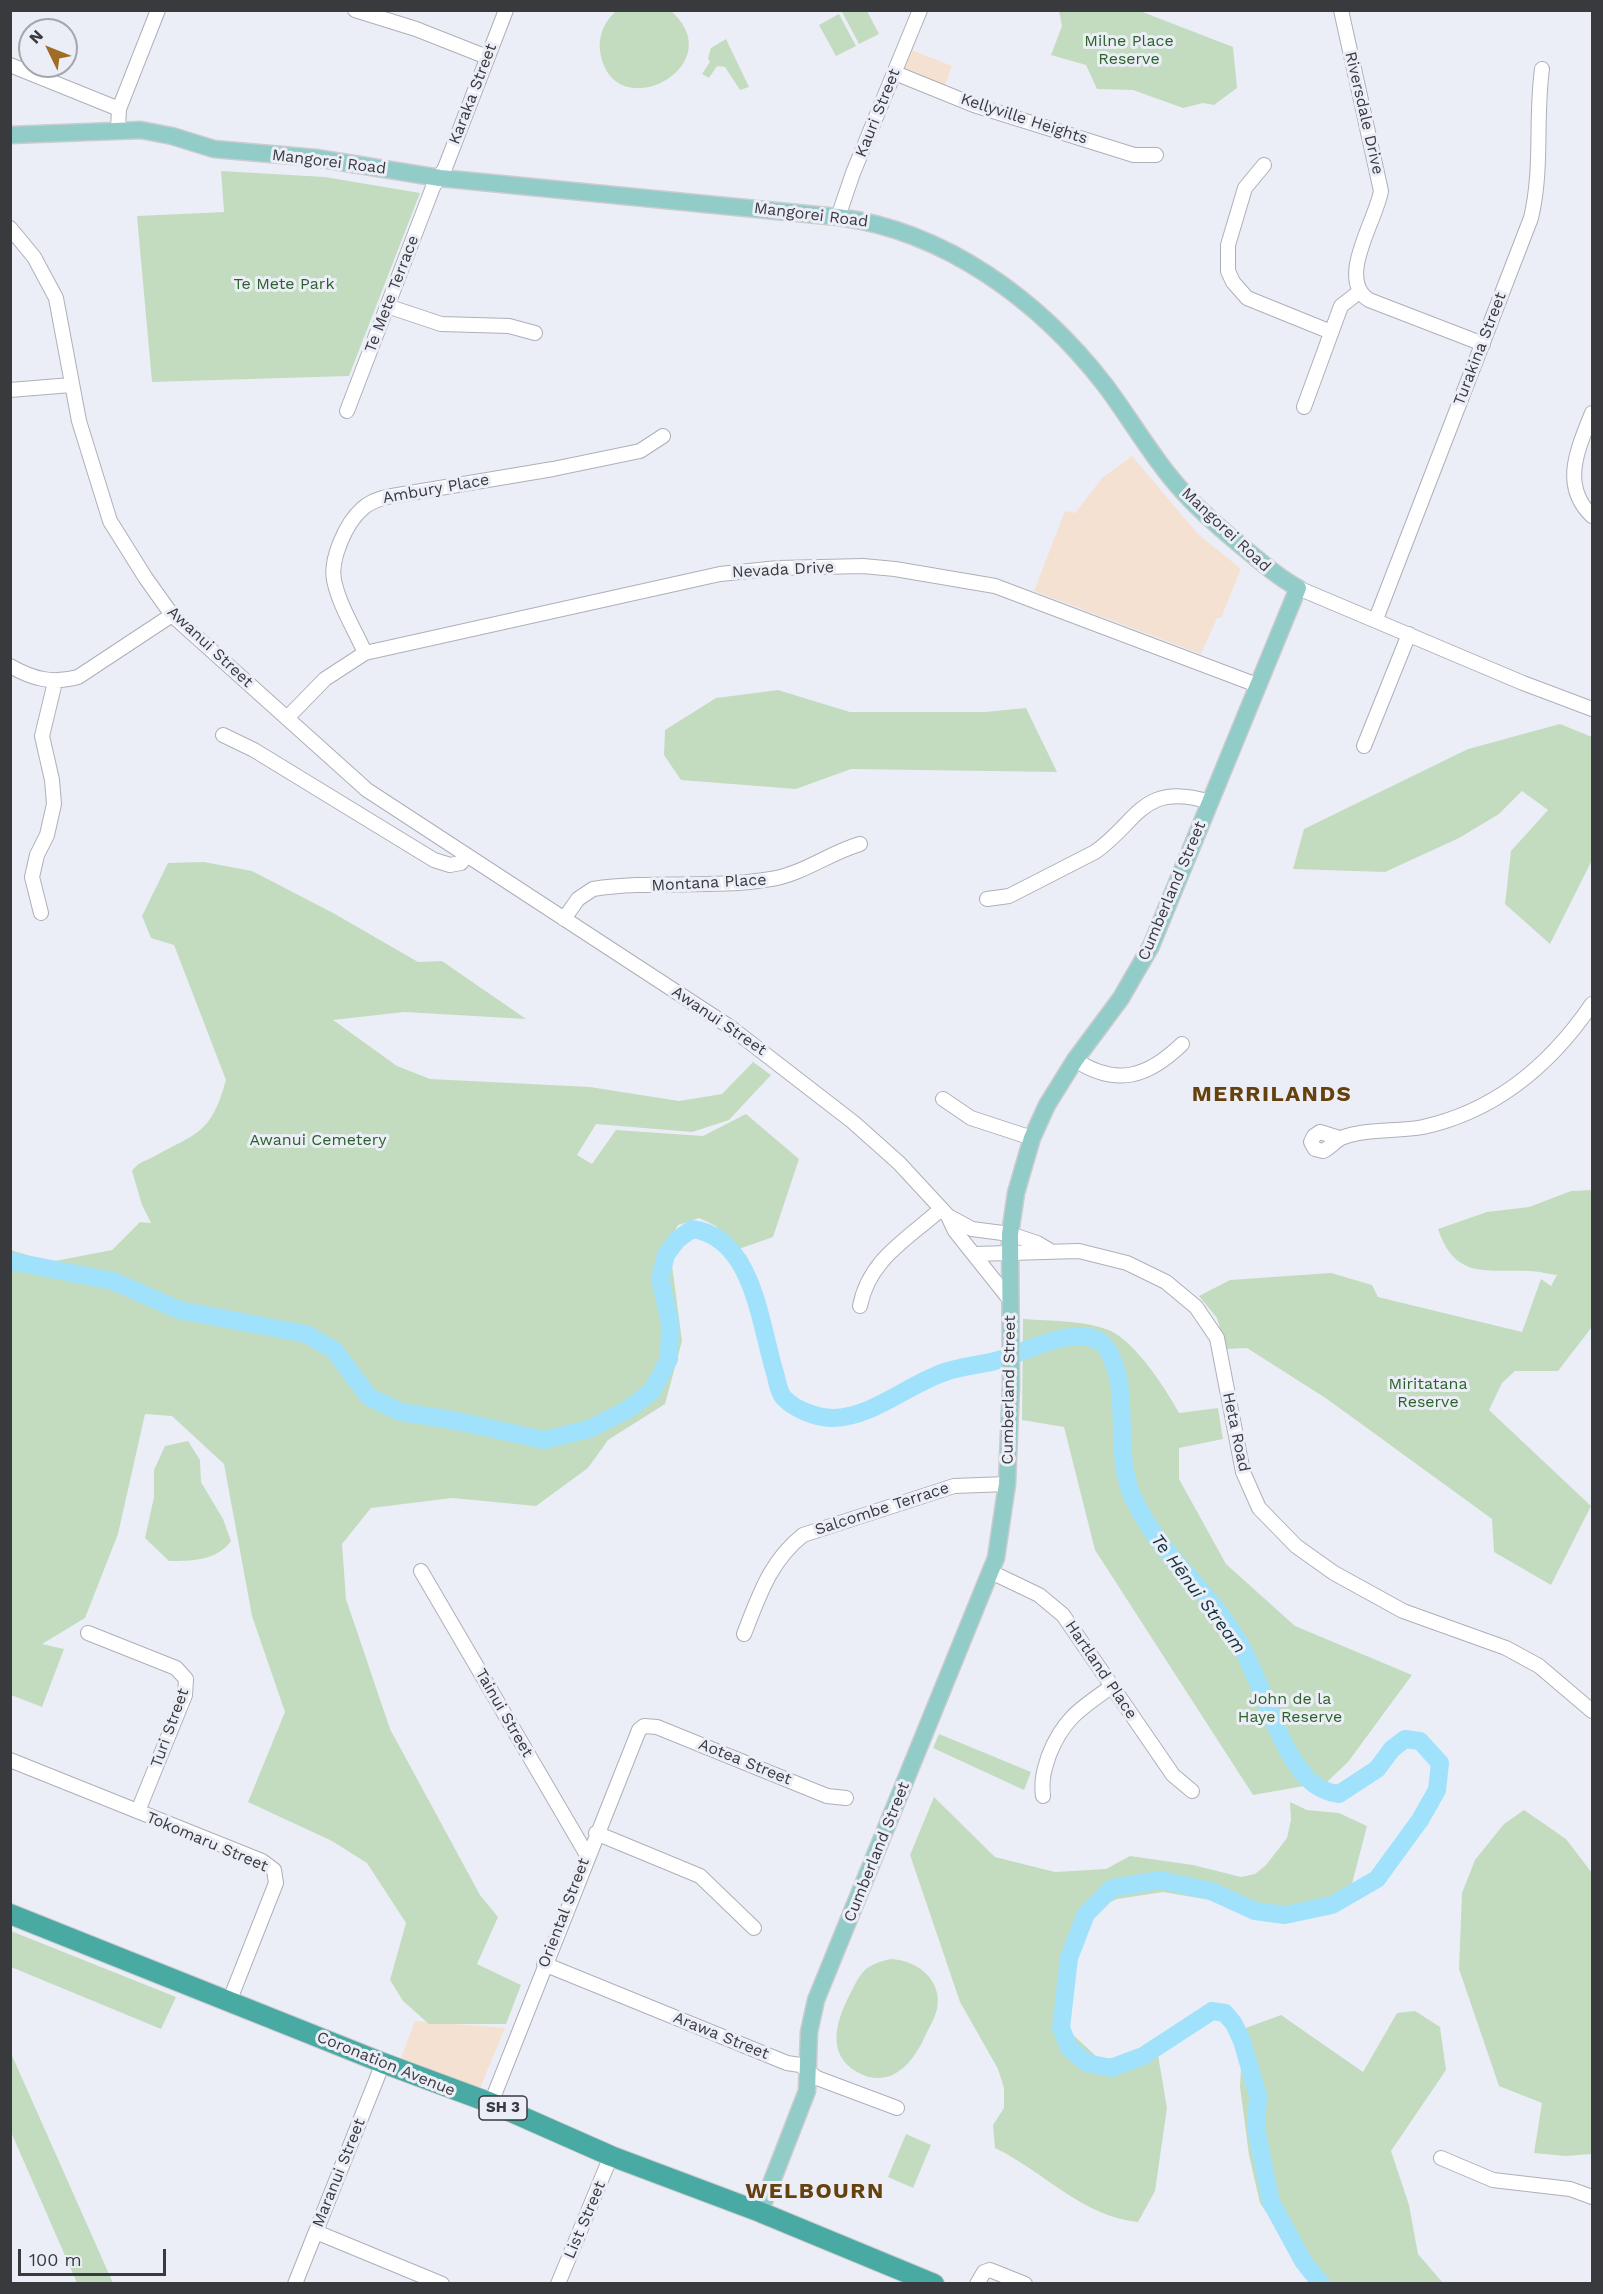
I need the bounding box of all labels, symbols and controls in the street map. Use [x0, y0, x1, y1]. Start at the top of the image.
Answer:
north arrow [18, 18, 78, 78]
text: N [25, 26, 47, 48]
park label: Milne Place Reserve [1084, 31, 1174, 69]
street label: Karaka Street [445, 41, 501, 147]
street label: Riversdale Drive [1341, 50, 1387, 176]
street label: Kauri Street [852, 66, 904, 160]
street label: Kellyville Heights [958, 89, 1090, 149]
street label: Mangorei Road [271, 145, 387, 179]
street label: Mangorei Road [753, 198, 869, 232]
street label: Te Mete Terrace [361, 233, 423, 355]
park label: Te Mete Park [234, 274, 334, 294]
street label: Turakina Street [1450, 290, 1510, 408]
street label: Ambury Place [381, 470, 491, 508]
street label: Mangorei Road [1177, 484, 1275, 576]
street label: Nevada Drive [732, 558, 834, 582]
street label: Awanui Street [163, 602, 257, 692]
street label: Cumberland Street [1134, 818, 1210, 964]
street label: Montana Place [651, 870, 767, 896]
street label: Awanui Street [668, 982, 770, 1060]
district label: MERRILANDS [1192, 1082, 1352, 1108]
park label: Awanui Cemetery [249, 1130, 387, 1150]
street label: Cumberland Street [998, 1315, 1020, 1465]
park label: Miritatana Reserve [1389, 1374, 1467, 1412]
street label: Heta Road [1218, 1390, 1254, 1474]
street label: Salcombe Terrace [813, 1478, 951, 1540]
water label: Te Hēnui Stream [1146, 1530, 1250, 1658]
street label: Hartland Place [1061, 1617, 1141, 1723]
street label: Tainui Street [471, 1665, 537, 1761]
street label: Turi Street [147, 1686, 193, 1770]
park label: John de la Haye Reserve [1238, 1689, 1342, 1727]
street label: Aotea Street [696, 1735, 794, 1789]
street label: Cumberland Street [840, 1779, 914, 1925]
street label: Tokomaru Street [143, 1808, 271, 1876]
street label: Oriental Street [534, 1855, 594, 1971]
street label: Arawa Street [670, 2008, 772, 2064]
street label: Coronation Avenue [314, 2027, 458, 2101]
road number: SH 3 [479, 2096, 527, 2120]
street label: Maranui Street [308, 2116, 370, 2230]
street label: List Street [560, 2178, 610, 2262]
district label: WELBOURN [745, 2179, 885, 2205]
scale bar [21, 2237, 170, 2275]
text: 100 m [29, 2249, 82, 2270]

